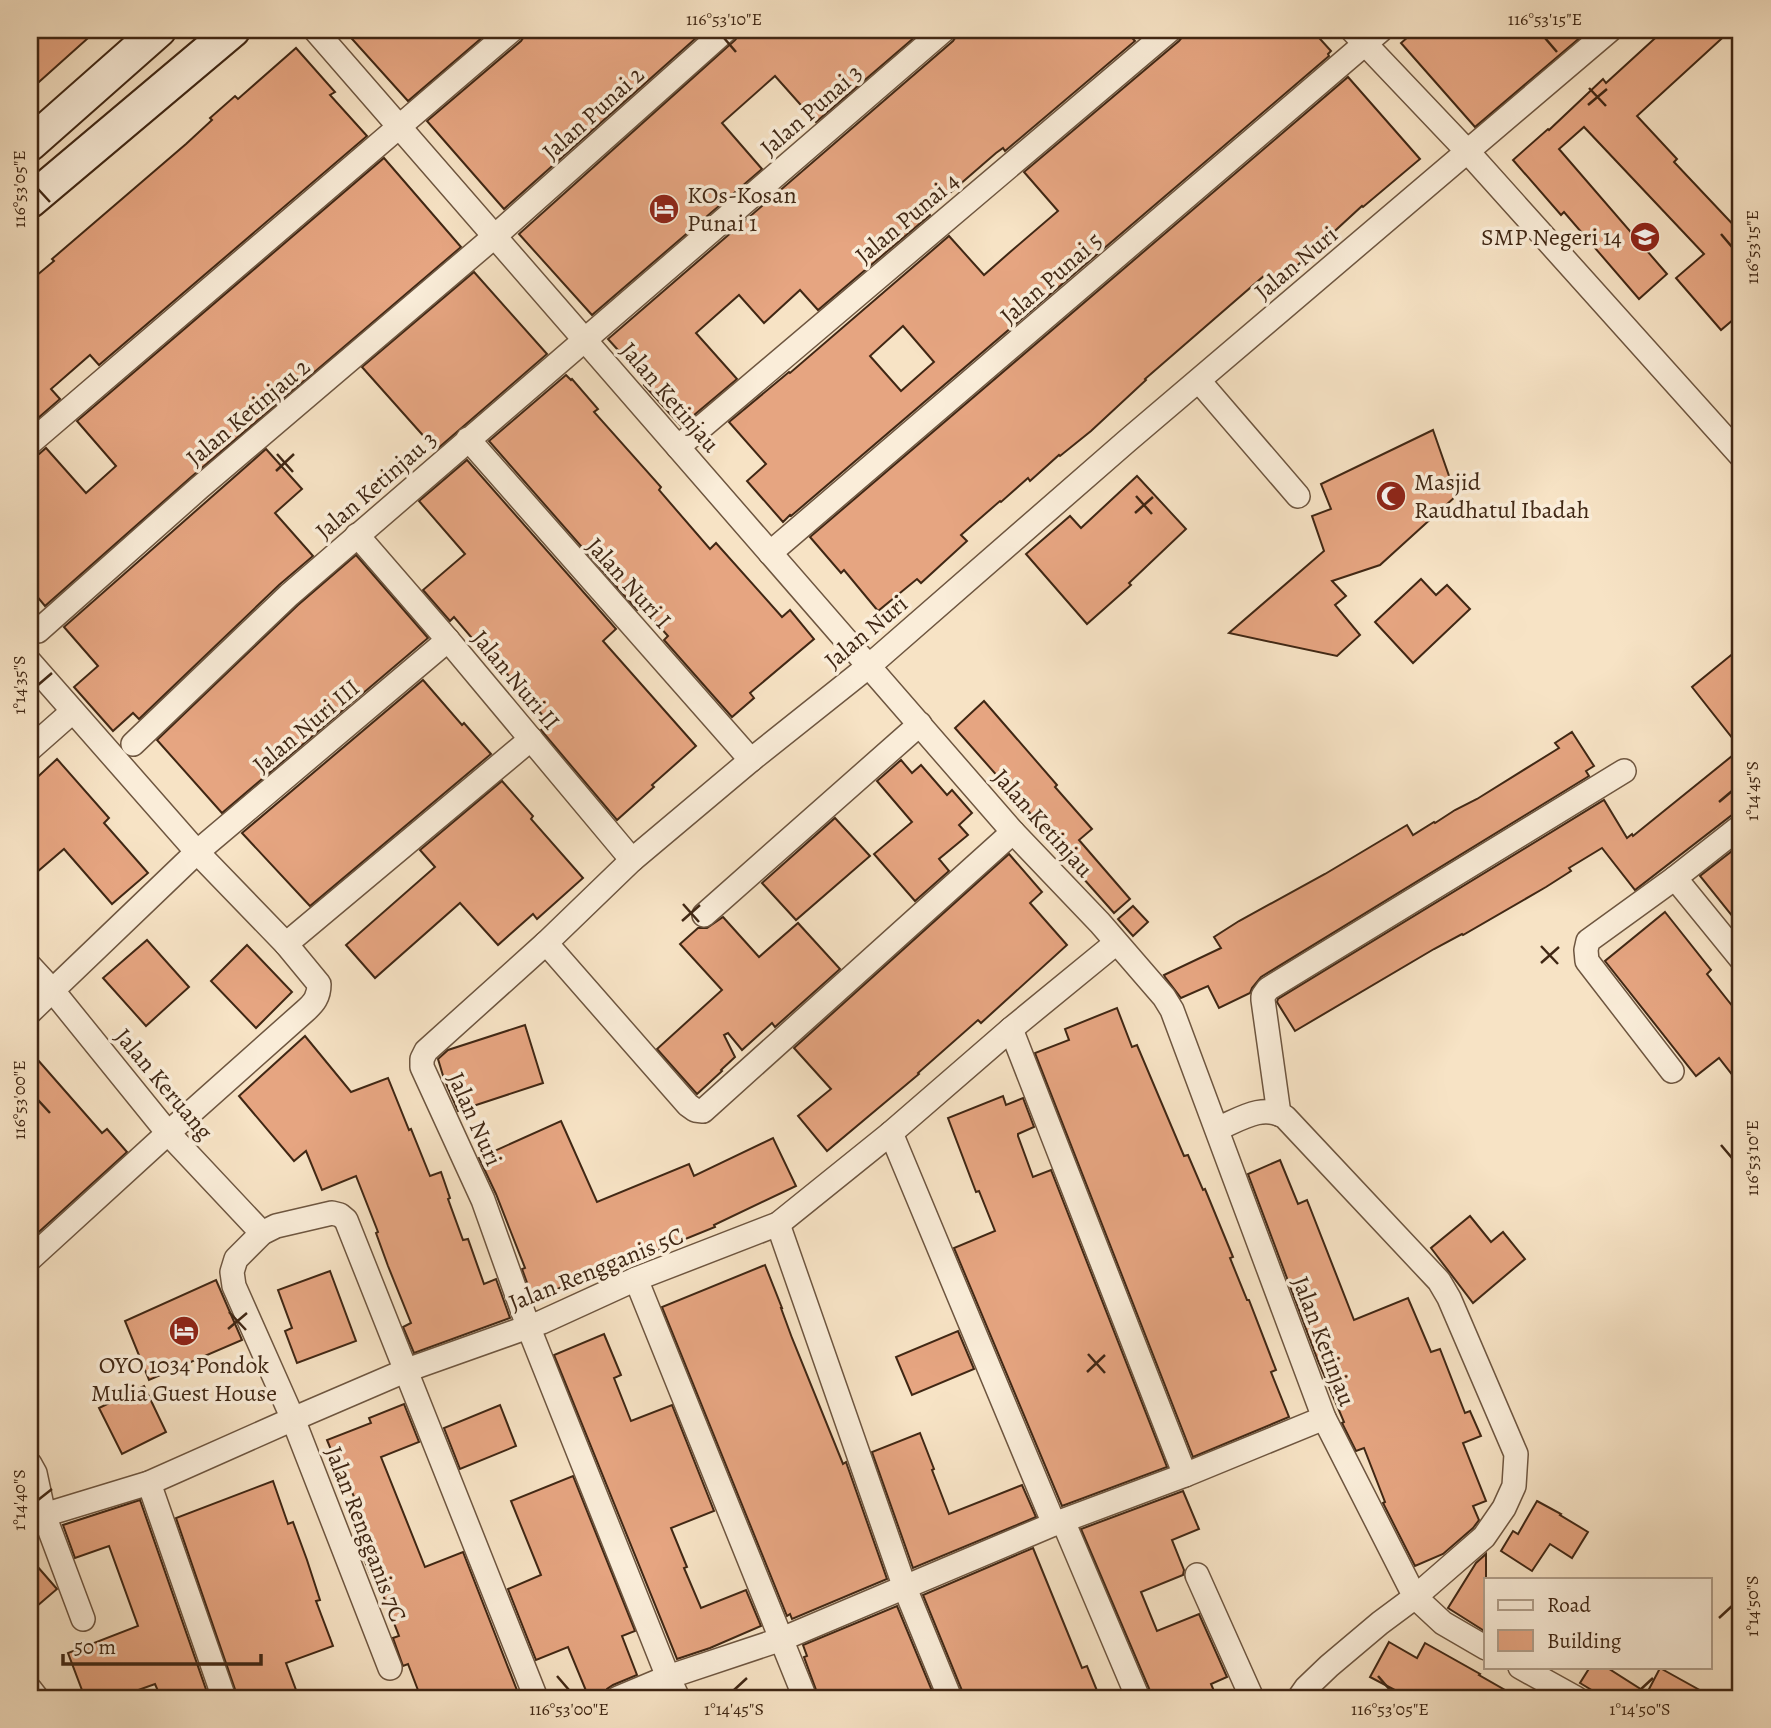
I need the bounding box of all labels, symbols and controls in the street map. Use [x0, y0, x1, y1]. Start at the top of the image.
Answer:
text: 116°53'10"E [686, 7, 762, 31]
text: 116°53'15"E [1508, 7, 1582, 31]
street label: Jalan Punai 3 [753, 57, 869, 163]
street label: Jalan Punai 2 [535, 59, 651, 167]
text: 116°53'05"E [7, 150, 31, 228]
street label: Jalan Punai 4 [848, 165, 966, 271]
place label: KOs-Kosan Punai 1 [687, 179, 797, 239]
hotel icon: KOs-Kosan Punai 1 [647, 192, 681, 226]
text: 116°53'15"E [1740, 210, 1764, 284]
street label: Jalan Nuri [1248, 219, 1344, 307]
school or university icon: SMP Negeri 14 [1628, 220, 1662, 254]
place label: SMP Negeri 14 [1481, 221, 1622, 253]
street label: Jalan Punai 5 [993, 225, 1109, 331]
street label: Jalan Ketinjau [613, 335, 727, 459]
street label: Jalan Ketinjau 2 [179, 351, 317, 473]
street label: Jalan Ketinjau 3 [308, 423, 444, 547]
place label: Masjid Raudhatul Ibadah [1414, 466, 1590, 526]
mosque icon: Masjid Raudhatul Ibadah [1374, 479, 1408, 513]
street label: Jalan Nuri I [579, 530, 679, 636]
street label: Jalan Nuri [818, 588, 914, 676]
street label: Jalan Nuri II [465, 623, 567, 737]
text: 1°14'35"S [7, 655, 31, 715]
street label: Jalan Nuri III [246, 672, 366, 780]
text: 1°14'45"S [1740, 761, 1764, 821]
street label: Jalan Ketinjau [985, 762, 1101, 884]
street label: Jalan Keruang [108, 1021, 220, 1147]
text: 116°53'00"E [7, 1060, 31, 1140]
street label: Jalan Nuri [440, 1067, 510, 1171]
text: 116°53'10"E [1740, 1120, 1764, 1196]
street label: Jalan Rengganis 5C [504, 1219, 688, 1319]
street label: Jalan Ketinjau [1285, 1272, 1363, 1410]
hotel icon: OYO 1034 Pondok Mulia Guest House [167, 1314, 201, 1348]
place label: OYO 1034 Pondok Mulia Guest House [91, 1349, 277, 1409]
street label: Jalan Rengganis 7C [318, 1442, 414, 1626]
text: 1°14'40"S [7, 1469, 31, 1531]
text: 1°14'50"S [1740, 1575, 1764, 1637]
legend [1484, 1578, 1712, 1668]
text: Road [1547, 1591, 1591, 1619]
scale bar [63, 1623, 261, 1667]
text: Building [1547, 1627, 1622, 1655]
text: 50 m [74, 1633, 116, 1661]
text: 116°53'00"E [529, 1697, 609, 1721]
text: 1°14'45"S [704, 1697, 764, 1721]
text: 116°53'05"E [1351, 1697, 1429, 1721]
text: 1°14'50"S [1609, 1697, 1671, 1721]

